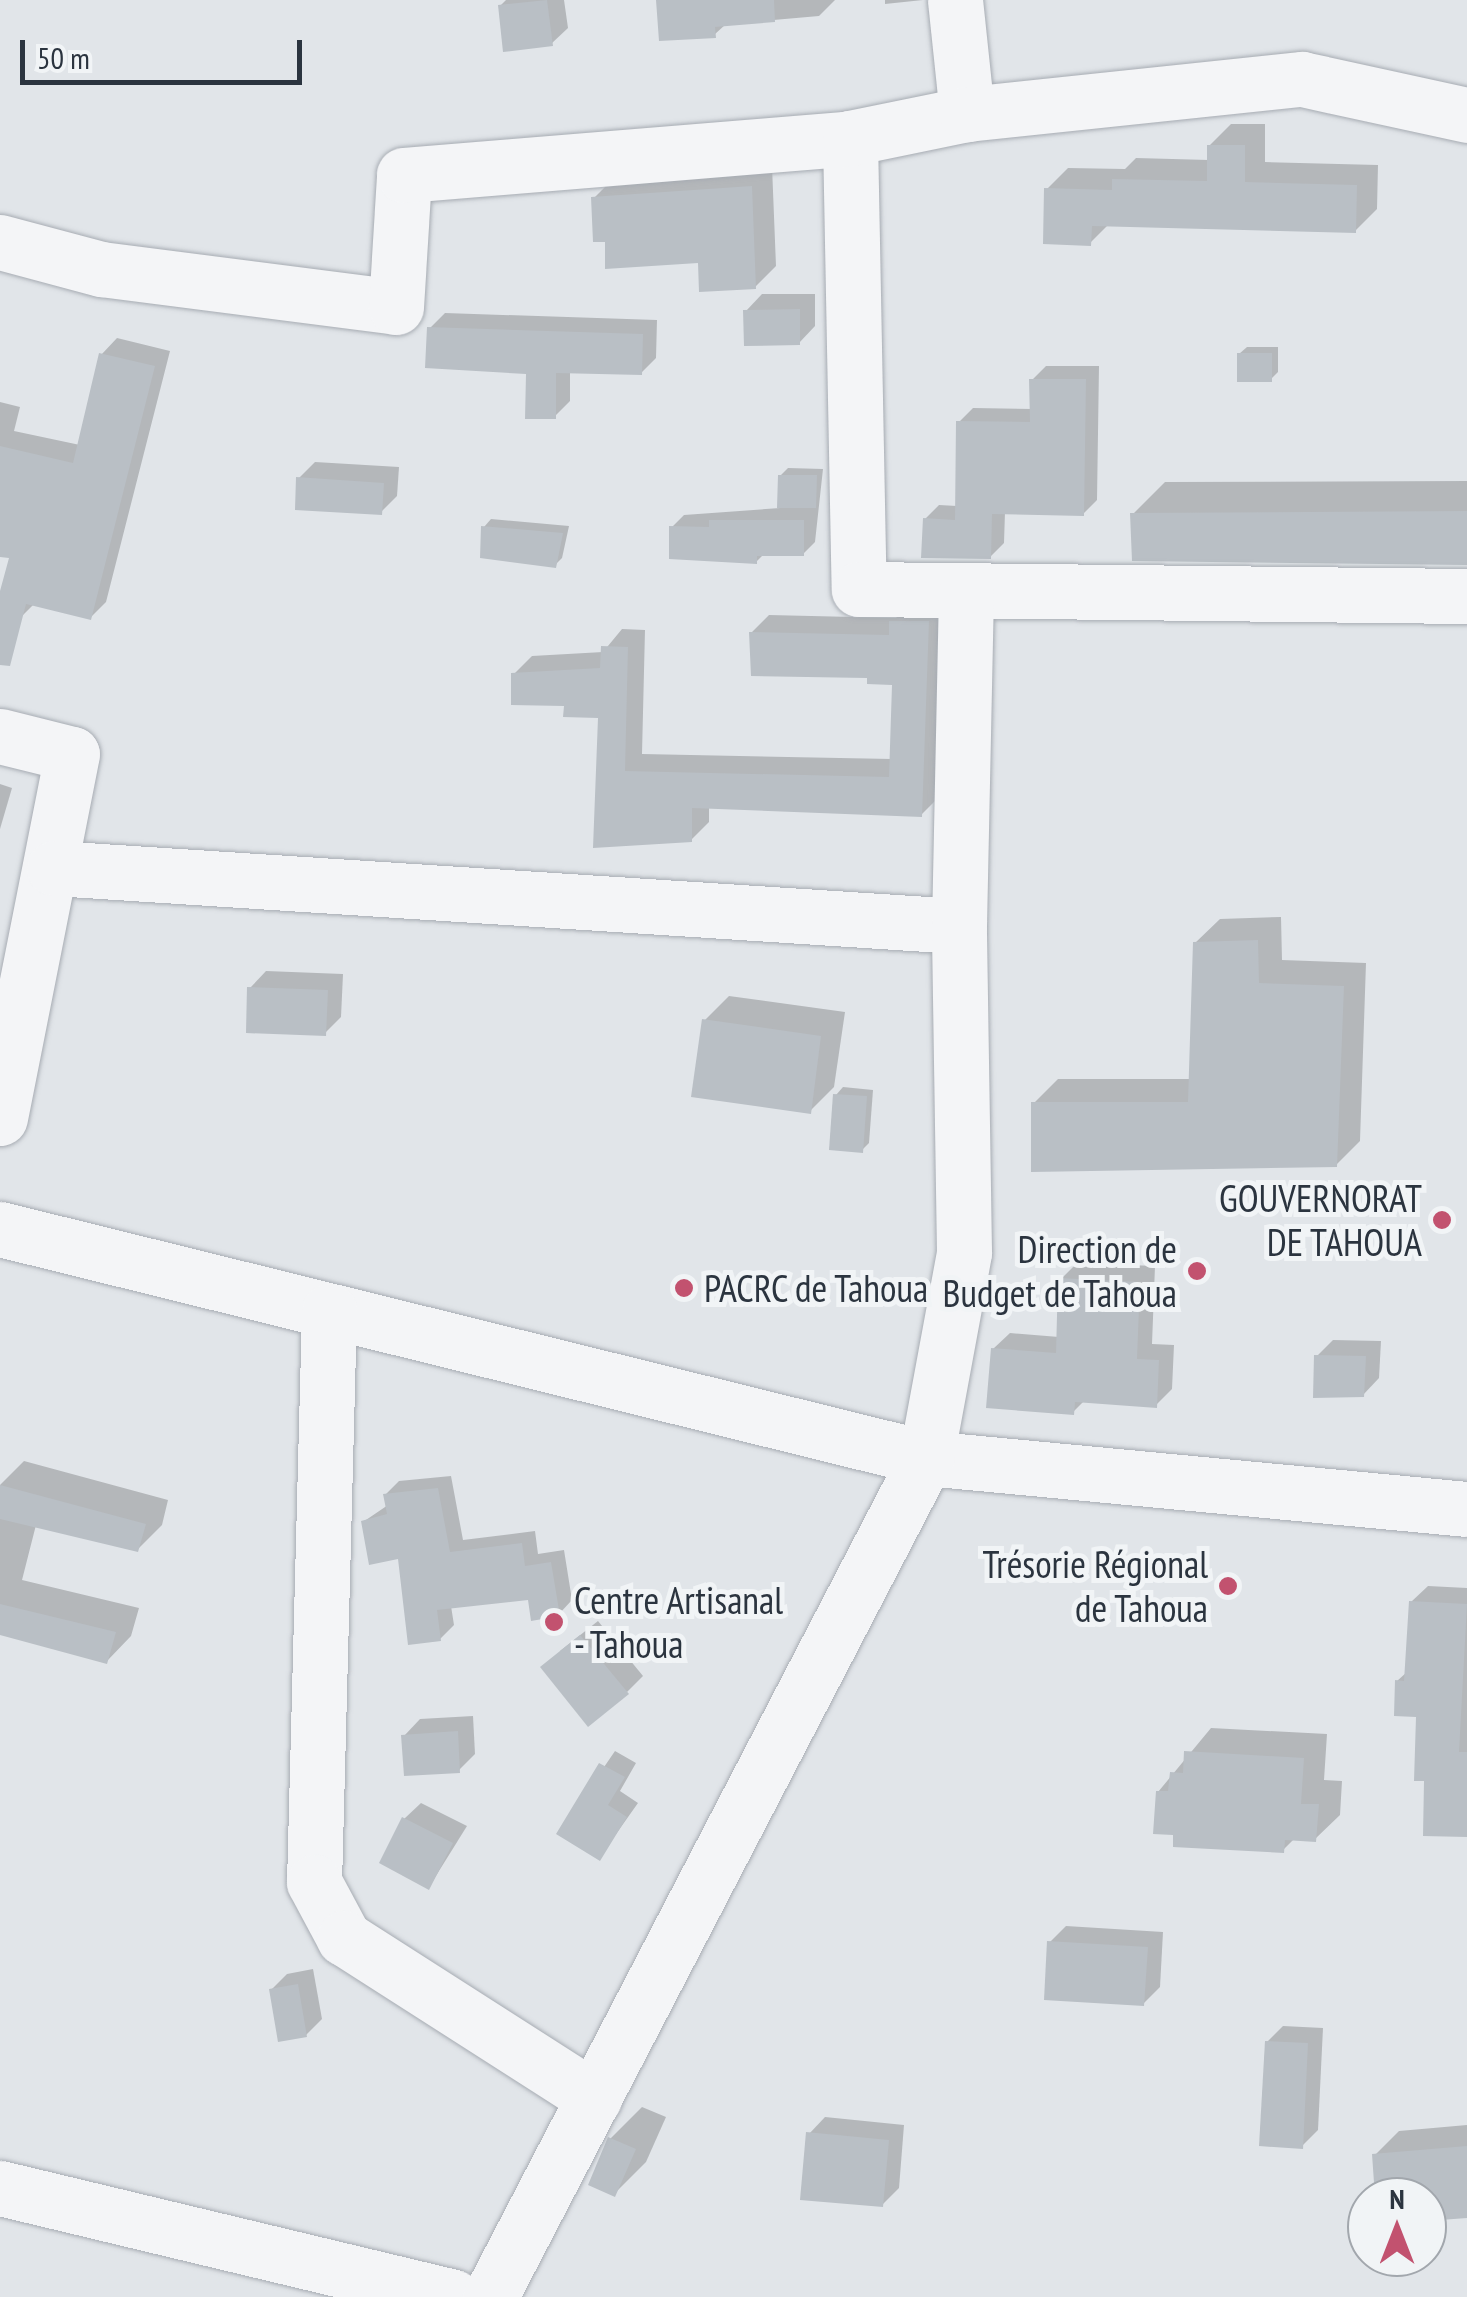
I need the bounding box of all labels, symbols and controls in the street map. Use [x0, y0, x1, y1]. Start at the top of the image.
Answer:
scale bar [25, 20, 308, 82]
text: 50 m [37, 38, 90, 77]
place label: GOUVERNORAT DE TAHOUA [1219, 1175, 1422, 1264]
marker: GOUVERNORAT DE TAHOUA [1431, 1209, 1453, 1231]
place label: Direction de Budget de Tahoua [942, 1226, 1177, 1316]
marker: Direction de Budget de Tahoua [1186, 1260, 1208, 1282]
place label: PACRC de Tahoua [704, 1265, 930, 1311]
marker: PACRC de Tahoua [673, 1277, 695, 1299]
place label: Trésorie Régional de Tahoua [983, 1541, 1208, 1630]
marker: Trésorie Régional de Tahoua [1217, 1575, 1239, 1597]
place label: Centre Artisanal - Tahoua [574, 1577, 784, 1666]
marker: Centre Artisanal - Tahoua [543, 1611, 565, 1633]
north arrow [1347, 2177, 1447, 2277]
text: N [1389, 2180, 1405, 2217]

